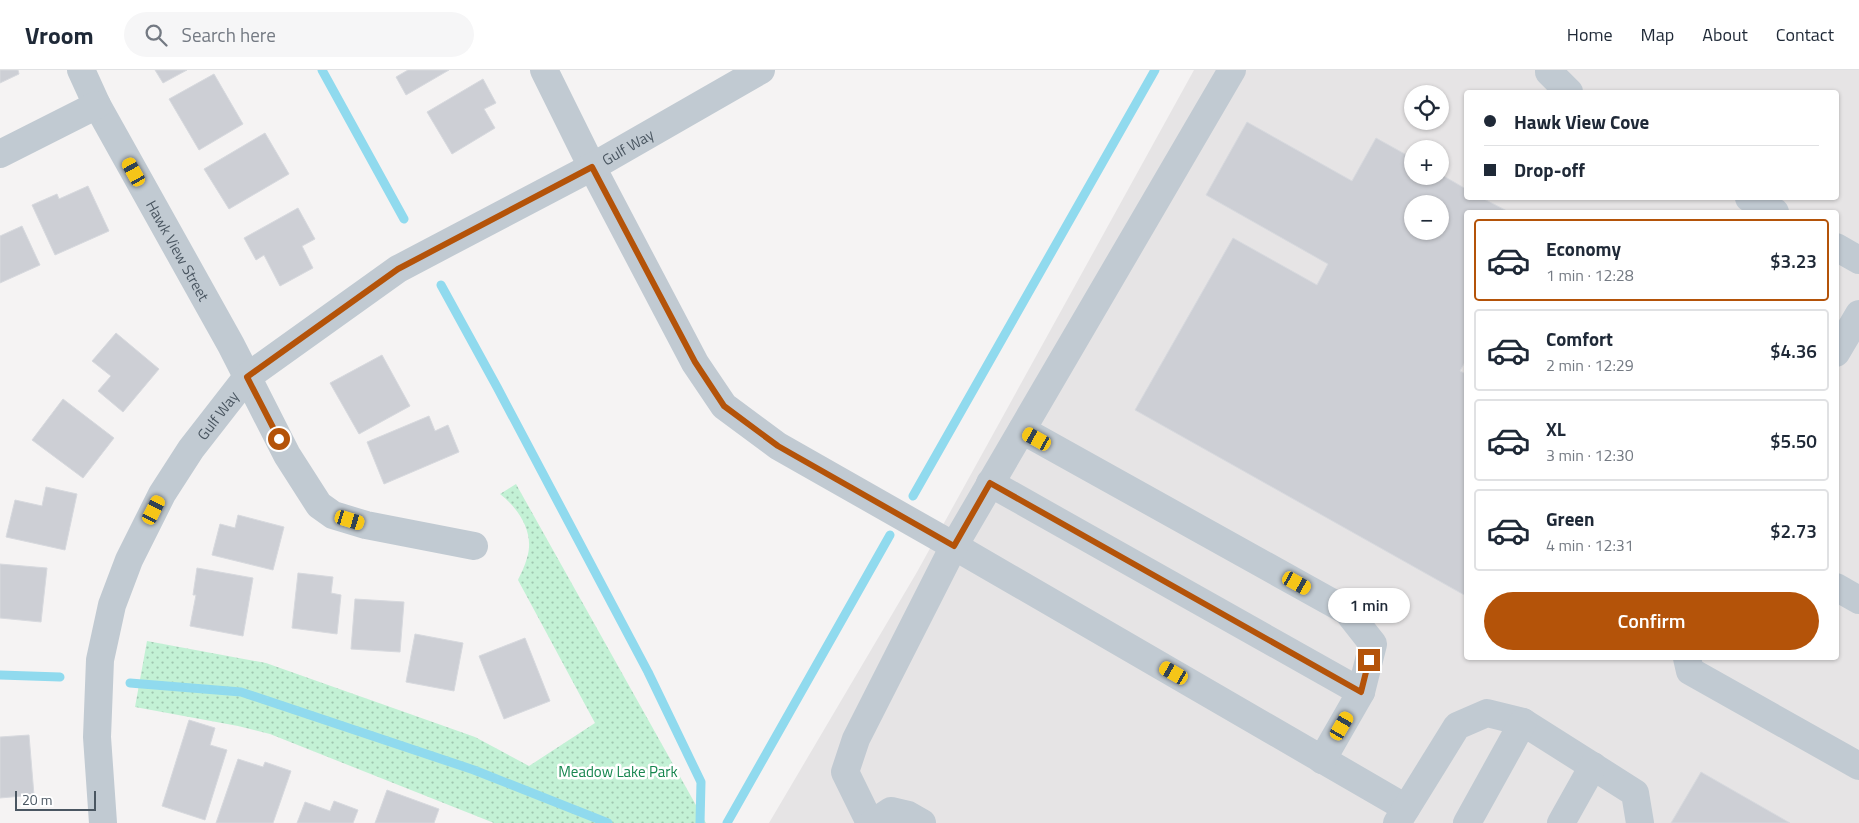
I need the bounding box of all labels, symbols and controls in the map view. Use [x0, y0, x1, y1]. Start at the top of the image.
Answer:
search box [124, 12, 474, 57]
text: Vroom [25, 17, 94, 53]
text: Search here [182, 20, 276, 49]
icon: search [142, 21, 170, 49]
text: Home [1567, 21, 1613, 48]
text: Map [1641, 21, 1674, 48]
text: About [1702, 21, 1748, 48]
text: Contact [1776, 21, 1834, 48]
map controls [1404, 85, 1449, 240]
button: locate [1404, 85, 1449, 130]
text: Hawk View Cove [1514, 107, 1649, 136]
street label: Gulf Way [597, 123, 658, 171]
button: + [1404, 140, 1449, 185]
car [120, 155, 147, 189]
text: Drop-off [1514, 155, 1585, 184]
button: − [1404, 195, 1449, 240]
street label: Hawk View Street [141, 196, 216, 306]
text: Economy [1546, 234, 1621, 263]
icon: car [1486, 238, 1531, 283]
text: $3.23 [1770, 246, 1817, 275]
text: 1 min · 12:28 [1546, 263, 1634, 287]
text: Comfort [1546, 324, 1613, 353]
icon: car [1486, 328, 1531, 373]
text: $4.36 [1770, 336, 1817, 365]
text: 2 min · 12:29 [1546, 353, 1634, 377]
street label: Gulf Way [191, 386, 244, 445]
text: XL [1546, 414, 1566, 443]
icon: car [1486, 418, 1531, 463]
car [1020, 425, 1053, 453]
text: $5.50 [1770, 426, 1817, 455]
route start [268, 428, 290, 450]
text: 3 min · 12:30 [1546, 443, 1634, 467]
car [140, 493, 167, 527]
text: Green [1546, 504, 1595, 533]
car [333, 508, 366, 532]
icon: car [1486, 508, 1531, 553]
text: $2.73 [1770, 516, 1817, 545]
text: 4 min · 12:31 [1546, 533, 1634, 557]
car [1280, 569, 1313, 597]
callout: 1 min [1328, 588, 1410, 622]
button: Confirm [1484, 592, 1819, 650]
text: 1 min [1350, 593, 1388, 617]
route end [1358, 649, 1380, 671]
car [1157, 659, 1190, 687]
car [1328, 709, 1355, 743]
park label: Meadow Lake Park [558, 760, 678, 783]
scale bar [15, 788, 96, 811]
text: 20 m [22, 789, 52, 810]

